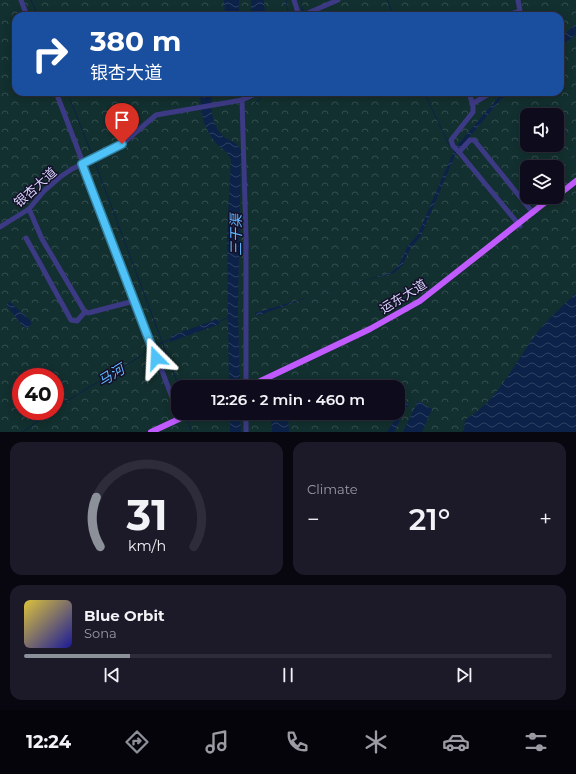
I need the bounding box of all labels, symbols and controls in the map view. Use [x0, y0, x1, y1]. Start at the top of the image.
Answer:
text: 380 m [90, 24, 181, 58]
icon: right [24, 28, 76, 80]
text: 银杏大道 [90, 62, 162, 84]
pin [105, 103, 139, 144]
map controls [520, 108, 564, 204]
button: sound [520, 108, 564, 152]
icon: arrive [111, 109, 133, 131]
button: layers [520, 160, 564, 204]
street label: 银杏大道 [10, 164, 60, 210]
water label: 三干渠 [227, 212, 245, 256]
street label: 运东大道 [377, 275, 429, 317]
position arrow [135, 337, 177, 379]
water label: 马河 [94, 359, 130, 390]
speed limit sign: 40 [12, 368, 64, 420]
text: 12:26 · 2 min · 460 m [211, 390, 365, 409]
text: Climate [307, 481, 358, 497]
text: 31 [125, 489, 167, 539]
text: 21° [409, 501, 450, 538]
text: − [307, 506, 320, 533]
text: + [539, 506, 552, 533]
text: km/h [127, 536, 166, 554]
text: Blue Orbit [84, 606, 164, 625]
text: Sona [84, 625, 117, 641]
icon: previous [101, 664, 123, 686]
icon: pause [277, 664, 299, 686]
icon: next [453, 664, 475, 686]
icon: directions [123, 728, 151, 756]
icon: music [203, 728, 231, 756]
icon: phone [283, 728, 311, 756]
icon: climate [362, 728, 390, 756]
icon: car [442, 728, 470, 756]
icon: filters [522, 728, 550, 756]
text: 12:24 [26, 731, 71, 753]

